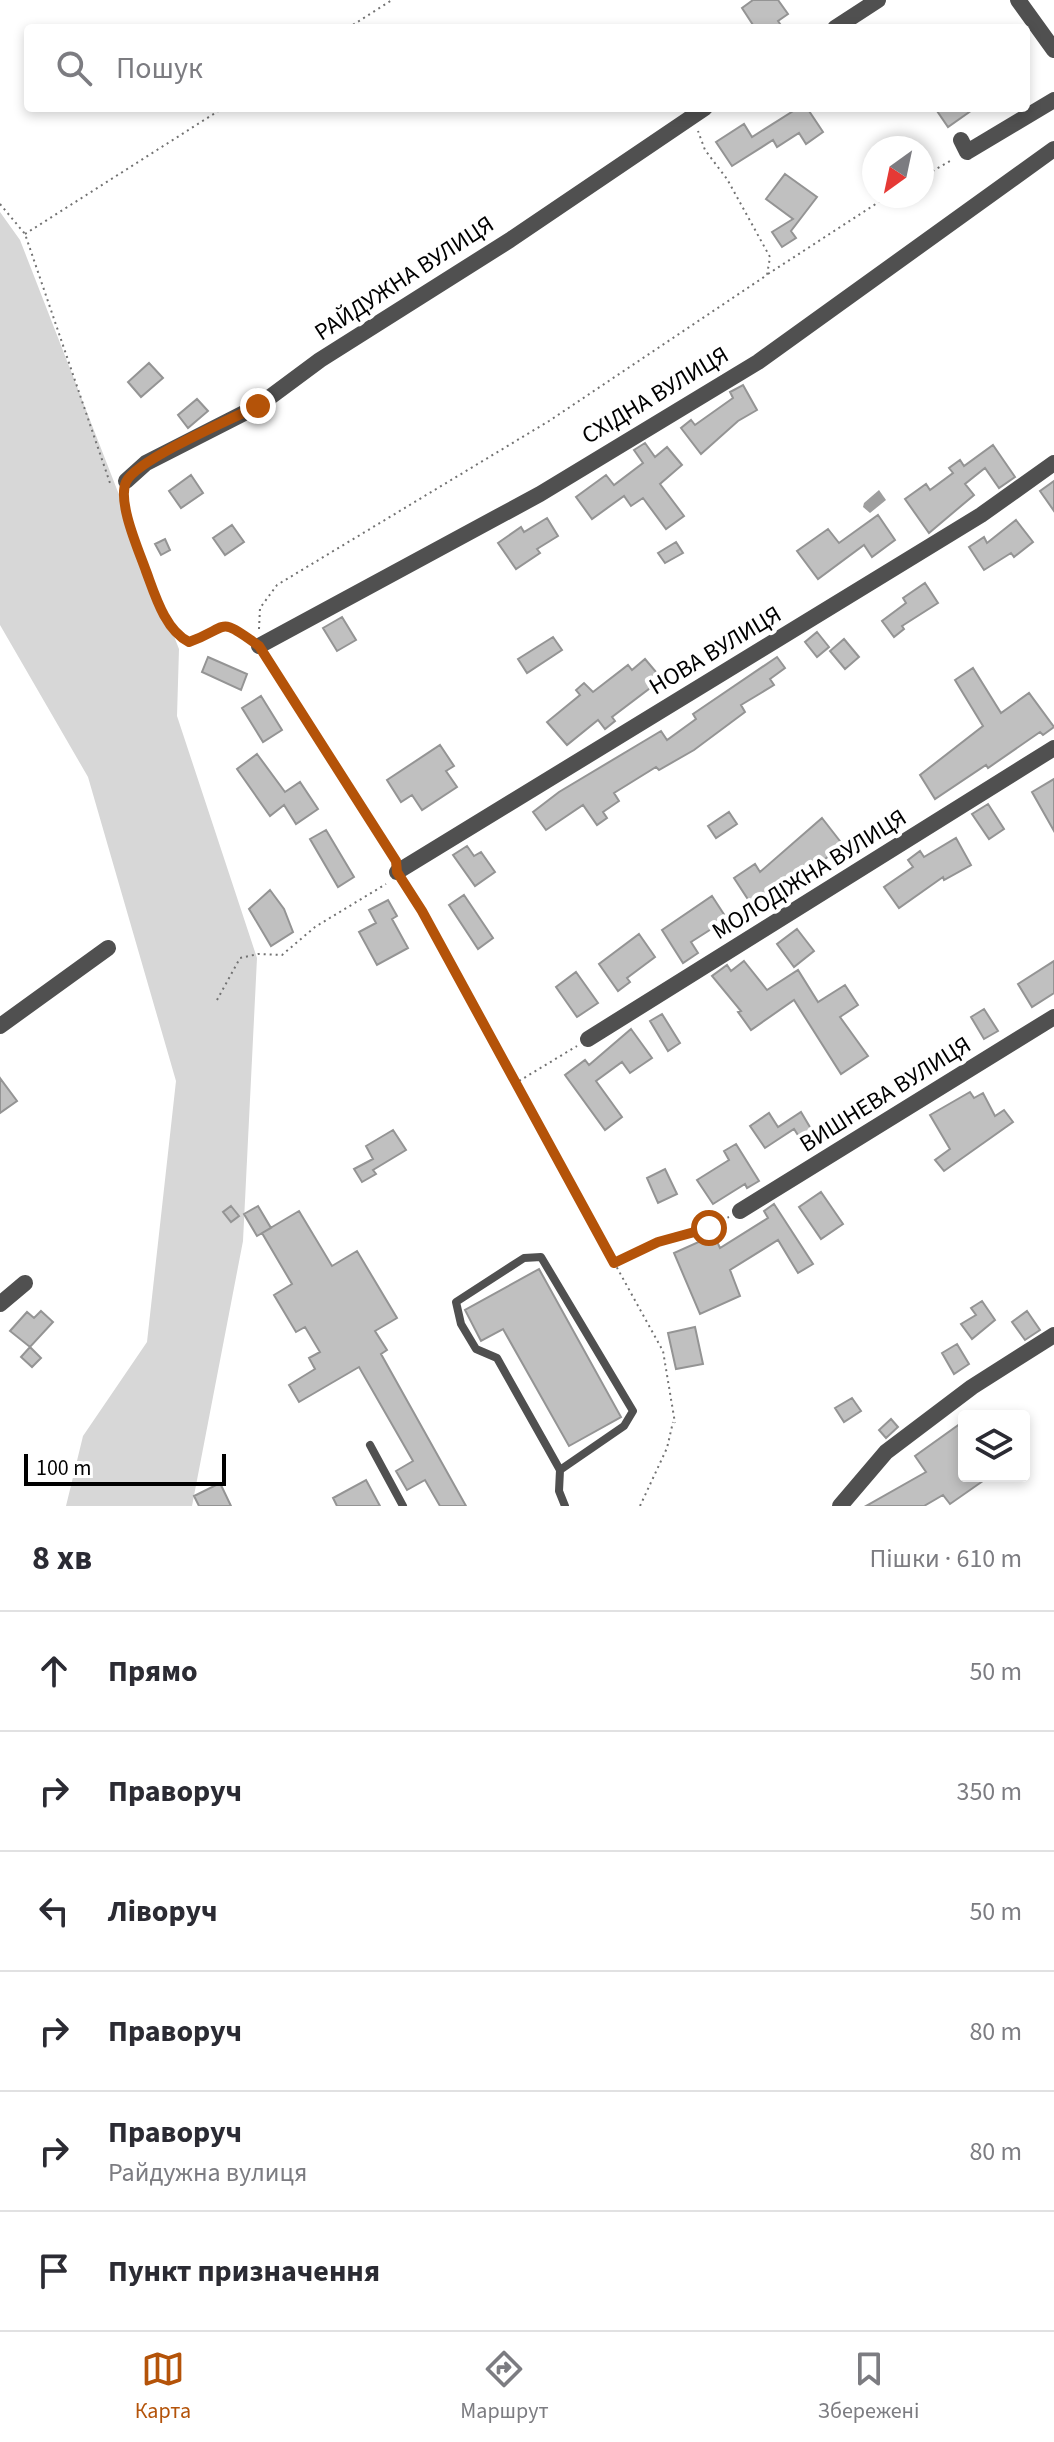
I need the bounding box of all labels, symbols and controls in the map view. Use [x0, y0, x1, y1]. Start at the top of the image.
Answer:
search box [24, 24, 1030, 112]
icon: search [52, 46, 96, 90]
text: Пошук [116, 47, 203, 90]
north arrow [862, 136, 934, 208]
street label: РАЙДУЖНА ВУЛИЦЯ [308, 207, 501, 350]
street label: СХІДНА ВУЛИЦЯ [575, 338, 735, 453]
route end [240, 388, 276, 424]
street label: НОВА ВУЛИЦЯ [642, 597, 788, 704]
street label: МОЛОДІЖНА ВУЛИЦЯ [705, 800, 913, 949]
street label: ВИШНЕВА ВУЛИЦЯ [793, 1028, 978, 1161]
route start [691, 1210, 727, 1246]
map controls [958, 1410, 1030, 1482]
button: layers [958, 1410, 1030, 1482]
scale bar [24, 1450, 226, 1486]
text: 100 m [36, 1452, 91, 1484]
text: 8 хв [32, 1534, 92, 1583]
text: Пішки · 610 m [869, 1540, 1022, 1577]
icon: ahead [32, 1649, 76, 1693]
text: Прямо [108, 1650, 198, 1693]
text: 50 m [969, 1653, 1022, 1690]
icon: right [32, 1769, 76, 1813]
text: Праворуч [108, 1770, 242, 1813]
text: 350 m [956, 1773, 1022, 1810]
icon: left [32, 1889, 76, 1933]
text: Ліворуч [108, 1890, 218, 1933]
text: 50 m [969, 1893, 1022, 1930]
icon: right [32, 2009, 76, 2053]
text: Праворуч [108, 2010, 242, 2053]
text: 80 m [969, 2013, 1022, 2050]
text: Праворуч [108, 2111, 242, 2154]
icon: right [32, 2129, 76, 2173]
text: 80 m [969, 2133, 1022, 2170]
text: Райдужна вулиця [108, 2154, 307, 2191]
icon: arrive [32, 2249, 76, 2293]
text: Пункт призначення [108, 2250, 380, 2293]
tab: Карта [135, 2347, 191, 2427]
tab: Маршрут [460, 2347, 549, 2427]
tab: Збережені [818, 2347, 919, 2427]

